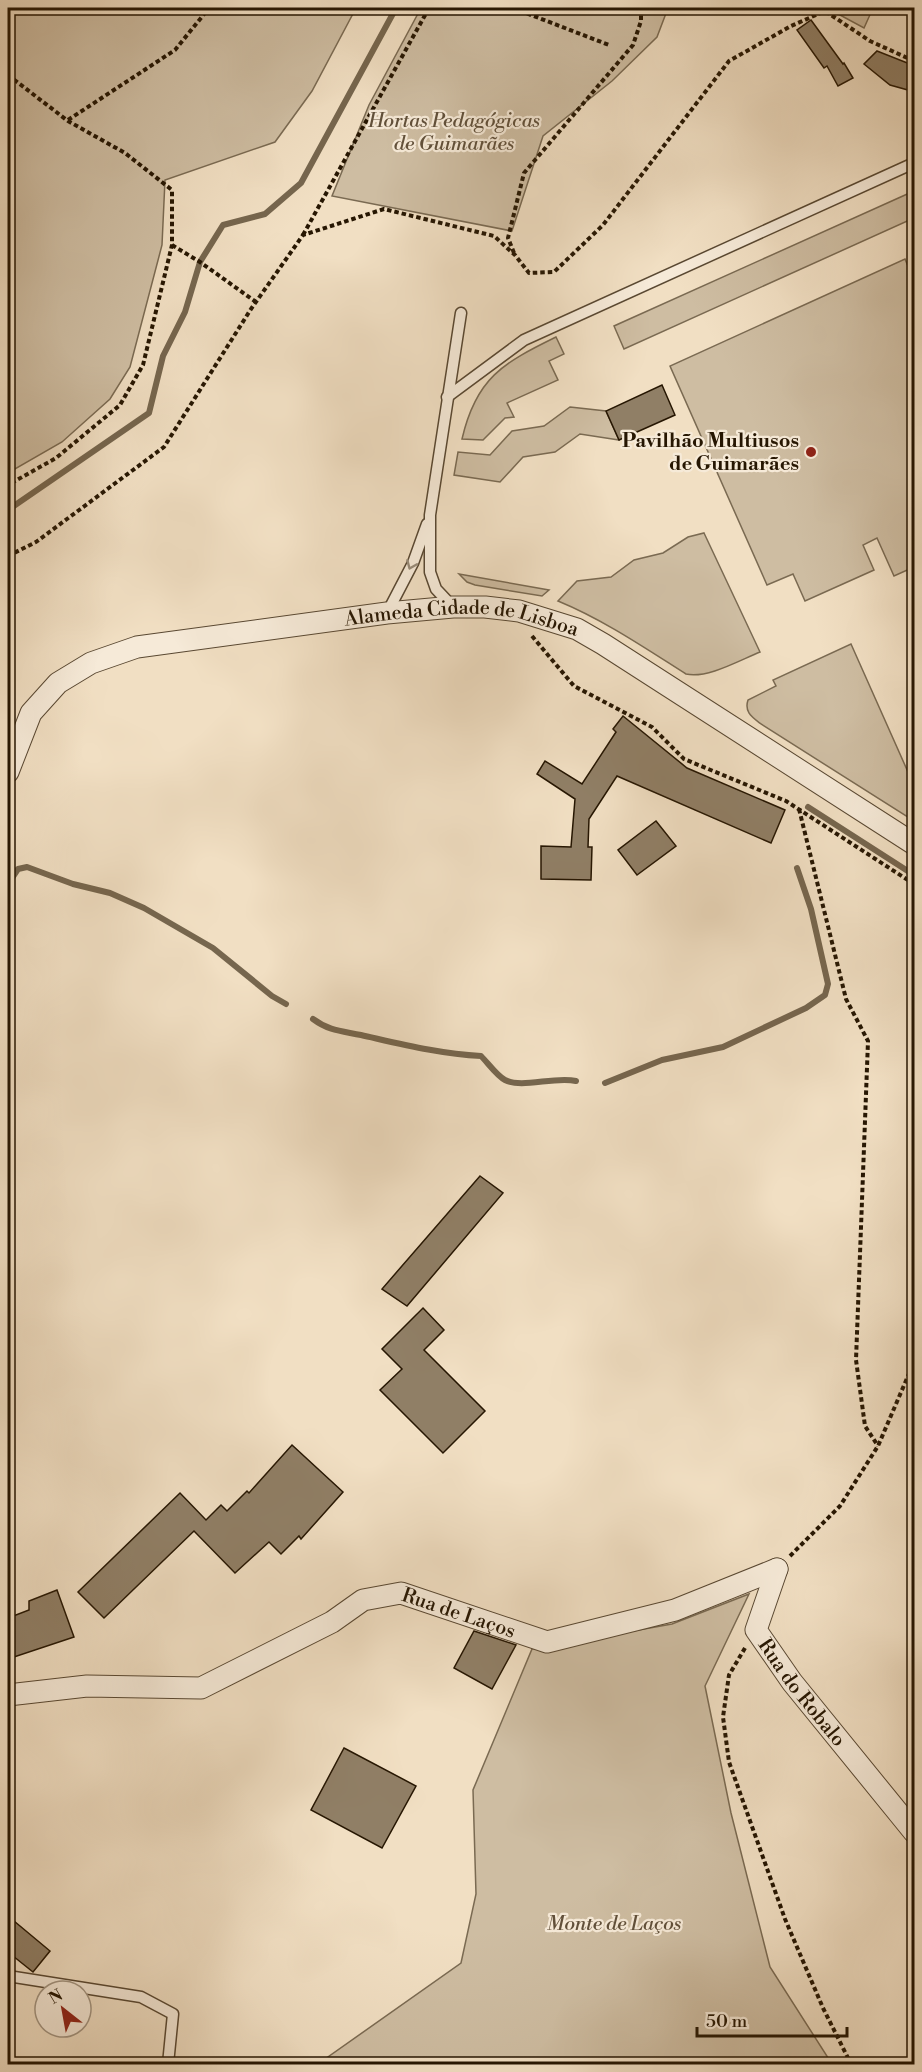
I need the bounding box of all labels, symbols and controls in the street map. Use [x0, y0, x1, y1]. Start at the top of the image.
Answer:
park label: Hortas Pedagógicas de Guimarães [367, 109, 541, 157]
place label: Pavilhão Multiusos de Guimarães [622, 429, 799, 477]
marker: Pavilhão Multiusos de Guimarães [804, 445, 818, 459]
one-way arrow [406, 559, 418, 570]
street label: Alameda Cidade de Lisboa [342, 595, 582, 643]
street label: Rua de Laços [398, 1583, 519, 1645]
street label: Rua do Robalo [752, 1634, 850, 1752]
park label: Monte de Laços [547, 1912, 682, 1937]
north arrow [33, 1979, 93, 2039]
text: N [45, 1985, 67, 2009]
scale bar [697, 2000, 847, 2038]
text: 50 m [706, 2010, 748, 2033]

